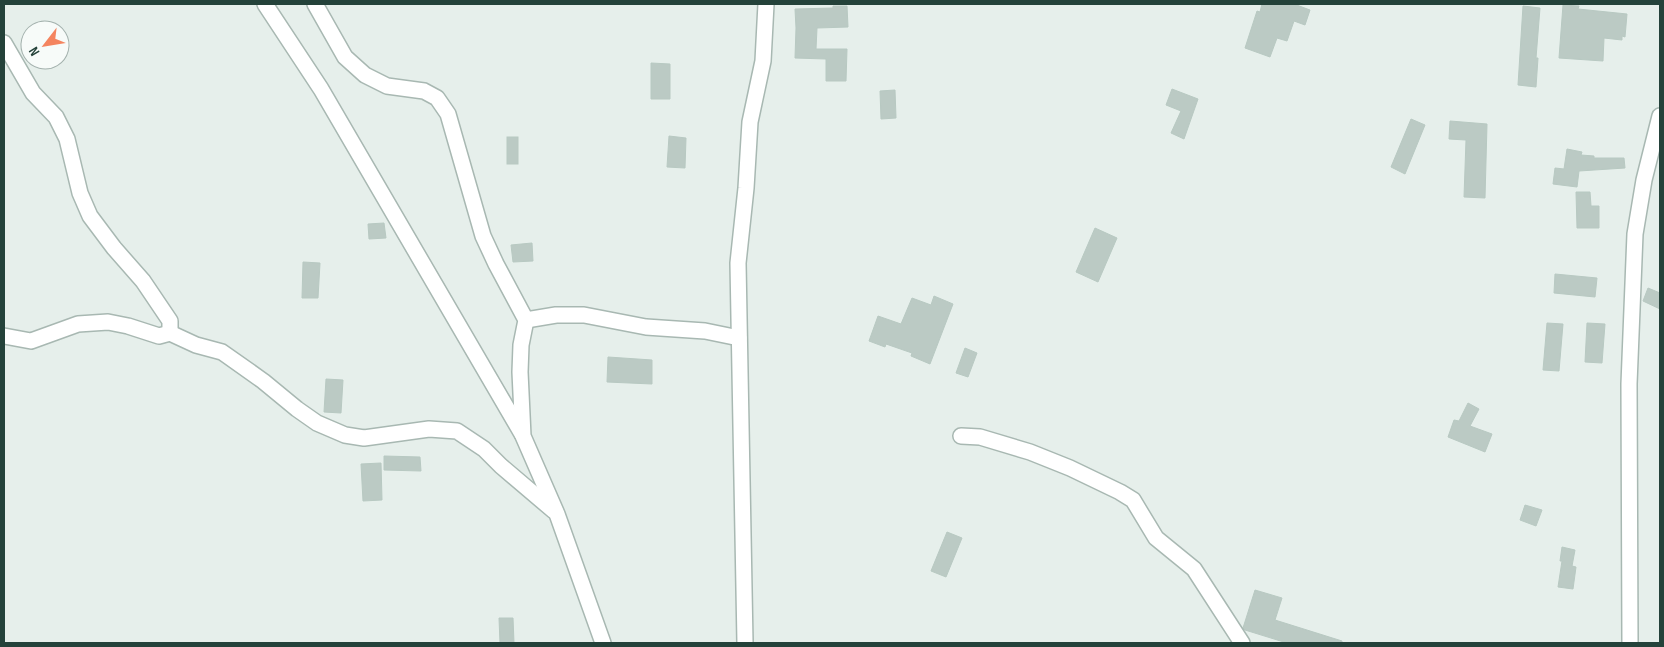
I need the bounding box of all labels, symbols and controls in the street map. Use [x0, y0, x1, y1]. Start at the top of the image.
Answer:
north arrow [20, 20, 70, 70]
text: N [25, 44, 43, 59]

